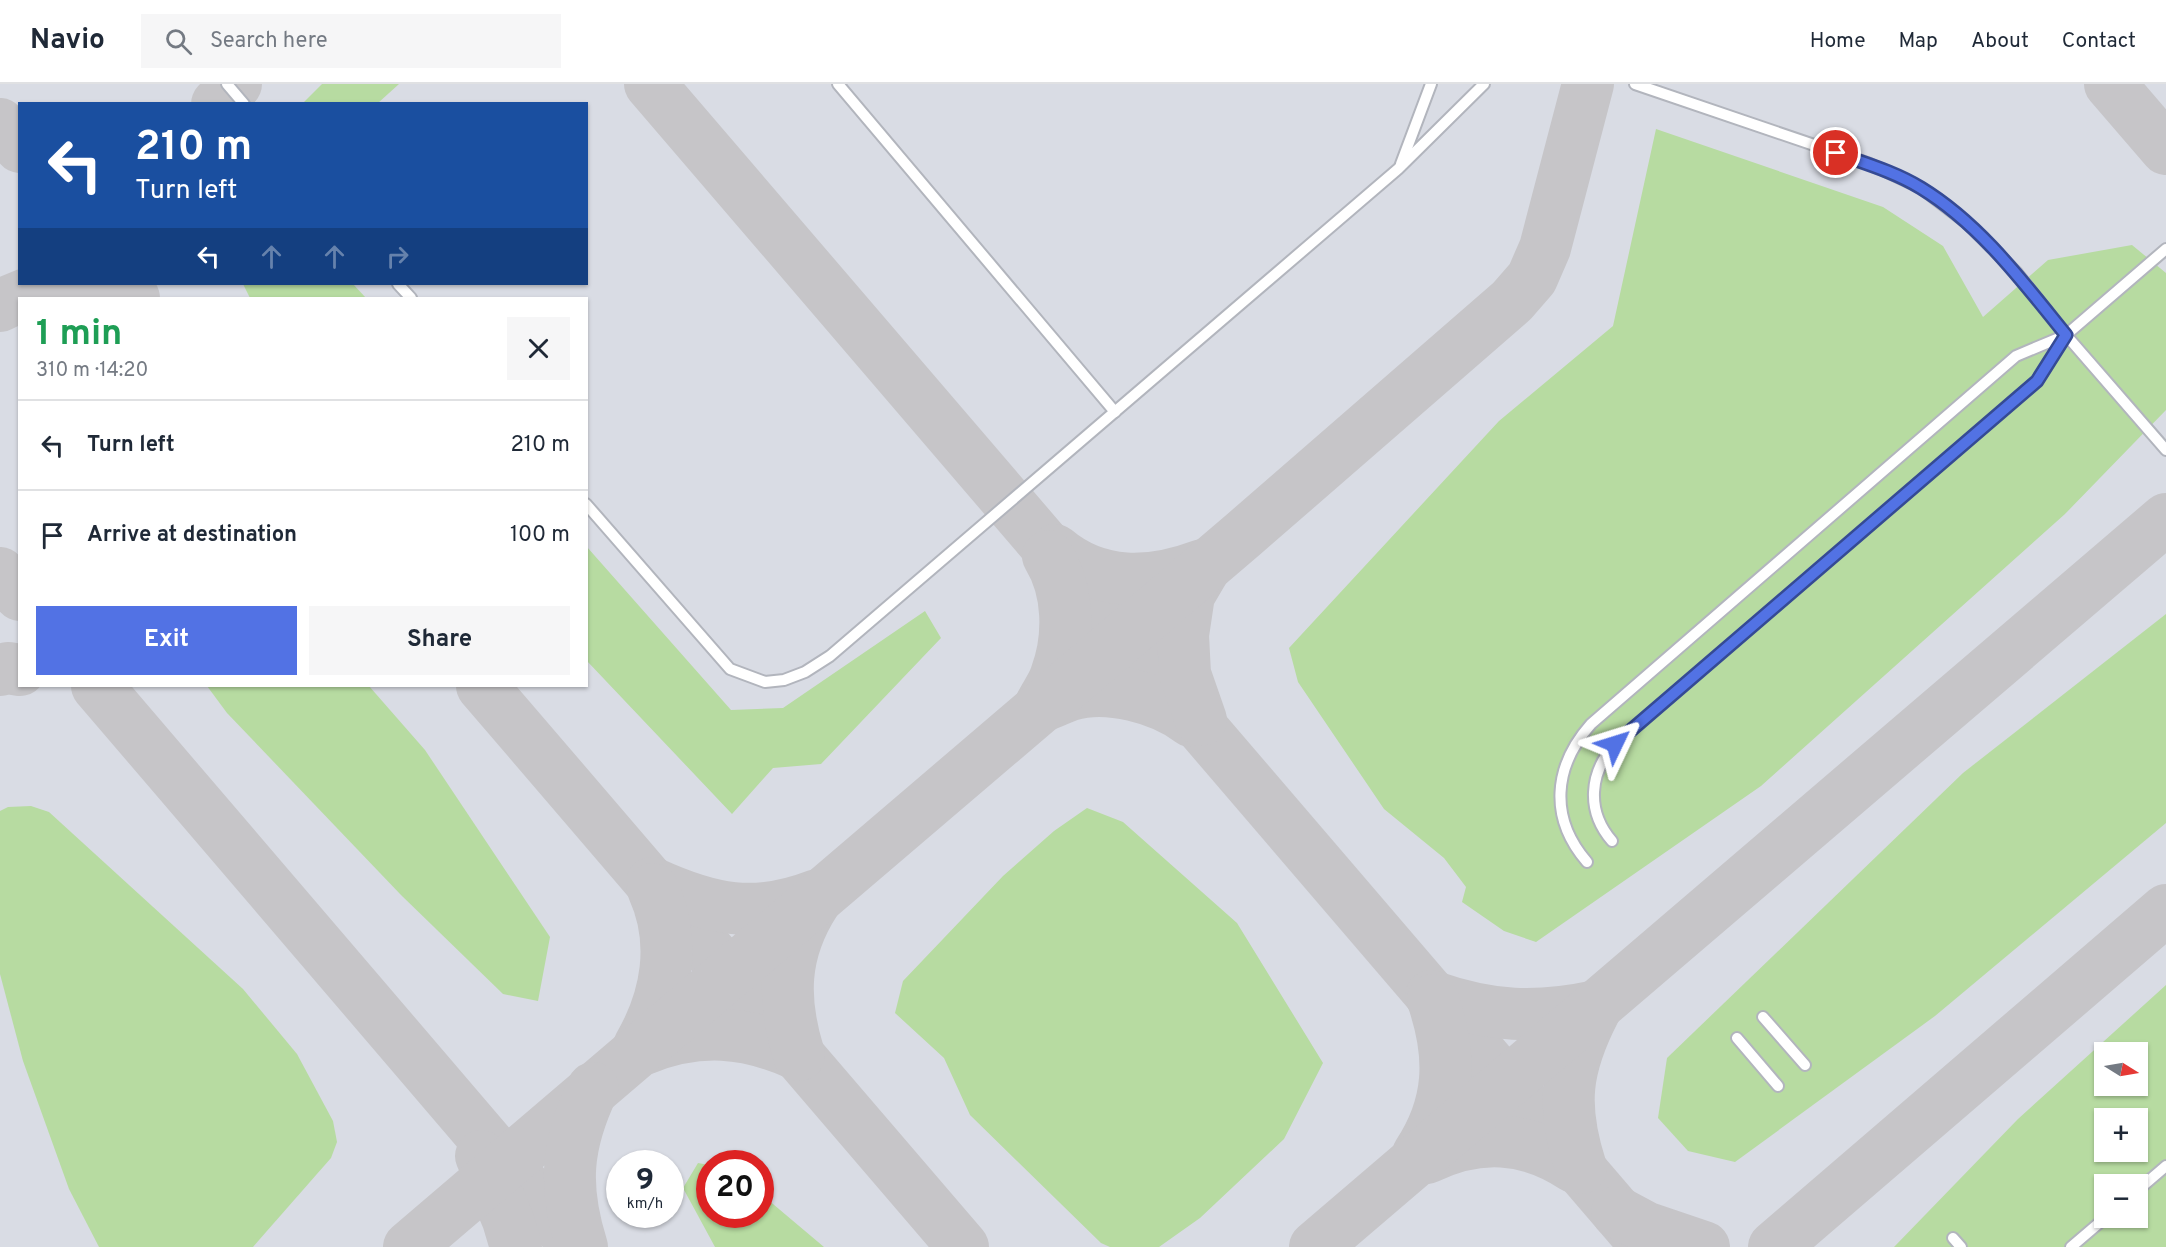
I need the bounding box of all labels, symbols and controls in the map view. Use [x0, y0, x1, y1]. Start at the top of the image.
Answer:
search box [141, 14, 561, 68]
text: Navio [30, 23, 105, 59]
icon: search [162, 25, 195, 58]
text: Search here [210, 28, 327, 55]
text: Home [1810, 28, 1866, 55]
text: Map [1899, 28, 1938, 55]
text: About [1971, 28, 2029, 55]
text: Contact [2062, 28, 2136, 55]
text: 210 m [135, 122, 252, 175]
icon: left [36, 126, 114, 204]
pin [1810, 127, 1861, 178]
icon: arrive [1819, 136, 1852, 169]
text: Turn left [135, 174, 237, 208]
icon: left [192, 240, 225, 273]
icon: ahead [255, 240, 288, 273]
icon: ahead [318, 240, 351, 273]
icon: right [381, 240, 414, 273]
text: 1 min [36, 312, 122, 358]
button: close [507, 317, 570, 380]
text: 310 m · 14:20 [36, 358, 148, 384]
icon: left [36, 429, 69, 462]
text: Turn left [87, 432, 175, 459]
text: 210 m [510, 432, 570, 459]
icon: arrive [36, 519, 69, 552]
text: Arrive at destination [87, 522, 297, 549]
text: 100 m [510, 522, 570, 549]
button: Exit [36, 606, 297, 675]
button: Share [309, 606, 570, 675]
position arrow [1583, 712, 1647, 776]
north arrow [2094, 1042, 2148, 1096]
map controls [2094, 1042, 2148, 1228]
button: + [2094, 1108, 2148, 1162]
speed limit sign: 20 [696, 1150, 774, 1228]
text: 9 [636, 1163, 654, 1200]
button: − [2094, 1174, 2148, 1228]
text: km/h [627, 1195, 663, 1214]

